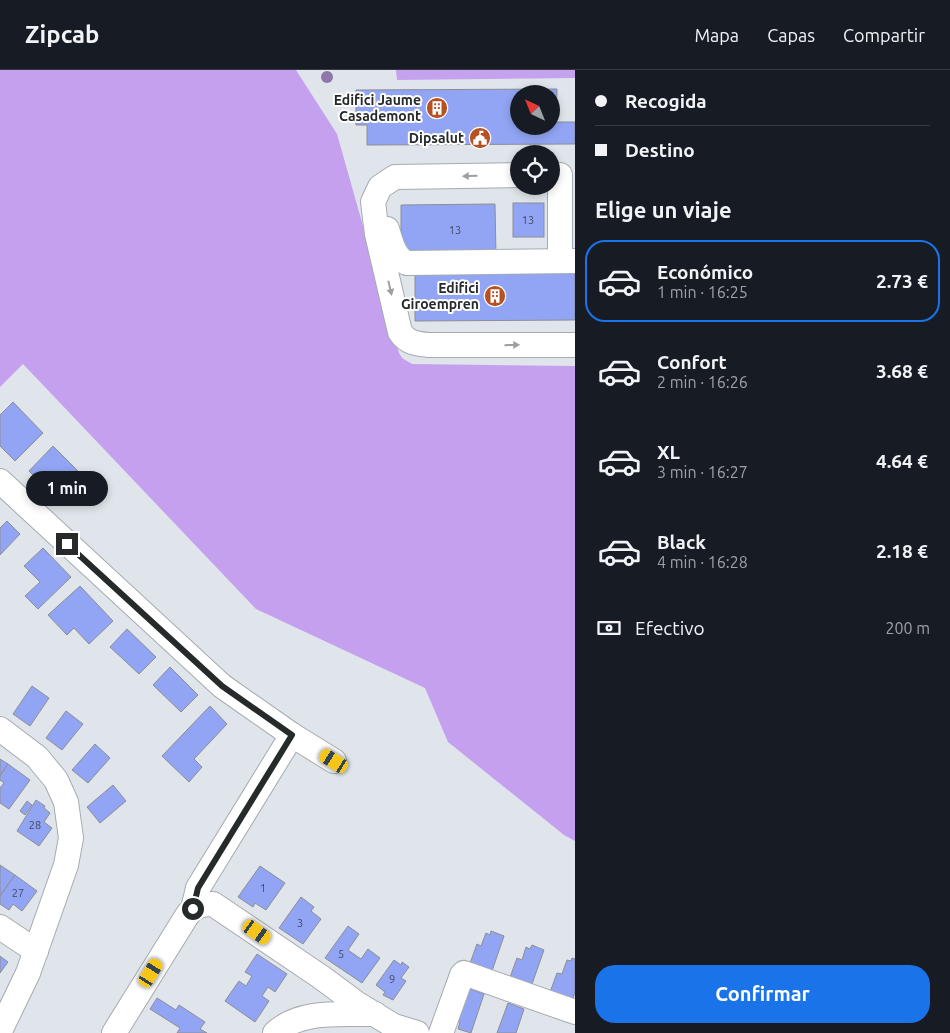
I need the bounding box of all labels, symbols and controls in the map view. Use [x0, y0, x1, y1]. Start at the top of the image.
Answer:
text: Zipcab [25, 21, 99, 48]
text: Mapa [694, 25, 739, 45]
text: Capas [767, 25, 815, 45]
text: Compartir [843, 25, 925, 45]
north arrow [510, 85, 560, 135]
map controls [510, 85, 560, 195]
text: Recogida [625, 90, 707, 112]
place label: Edifici Jaume Casademont [334, 92, 421, 124]
building icon: Edifici Jaume Casademont [425, 96, 449, 120]
public building icon: Dipsalut [468, 126, 492, 150]
place label: Dipsalut [409, 130, 464, 146]
text: Destino [625, 139, 695, 161]
button: locate [510, 145, 560, 195]
one-way arrow [462, 172, 478, 180]
text: Elige un viaje [595, 197, 732, 222]
house number: 13 [522, 214, 534, 226]
house number: 13 [449, 224, 461, 236]
icon: car [597, 259, 642, 304]
text: Económico [657, 261, 753, 283]
text: 2.73 € [876, 270, 928, 292]
one-way arrow [386, 280, 394, 295]
place label: Edifici Giroempren [401, 280, 479, 312]
text: 1 min · 16:25 [657, 283, 748, 301]
building icon: Edifici Giroempren [483, 284, 507, 308]
one-way arrow [505, 341, 521, 349]
icon: car [597, 349, 642, 394]
text: Confort [657, 351, 727, 373]
text: 3.68 € [876, 360, 928, 382]
text: 2 min · 16:26 [657, 373, 748, 391]
icon: car [597, 439, 642, 484]
text: XL [657, 441, 680, 463]
text: 4.64 € [876, 450, 928, 472]
text: 3 min · 16:27 [657, 463, 748, 481]
callout: 1 min [26, 472, 108, 506]
text: 1 min [47, 479, 87, 497]
icon: car [597, 529, 642, 574]
text: Black [657, 531, 706, 553]
route end [56, 533, 78, 555]
text: 2.18 € [876, 540, 928, 562]
text: 4 min · 16:28 [657, 553, 748, 571]
icon: cash [595, 614, 623, 642]
text: Efectivo [635, 617, 705, 639]
text: 200 m [885, 619, 930, 637]
car [317, 747, 350, 775]
house number: 28 [29, 819, 41, 831]
house number: 1 [260, 882, 266, 894]
house number: 27 [12, 887, 24, 899]
route start [182, 898, 204, 920]
car [240, 917, 273, 947]
house number: 3 [297, 917, 303, 929]
house number: 5 [338, 948, 344, 960]
car [136, 956, 165, 990]
button: Confirmar [595, 965, 930, 1023]
house number: 9 [389, 973, 395, 985]

